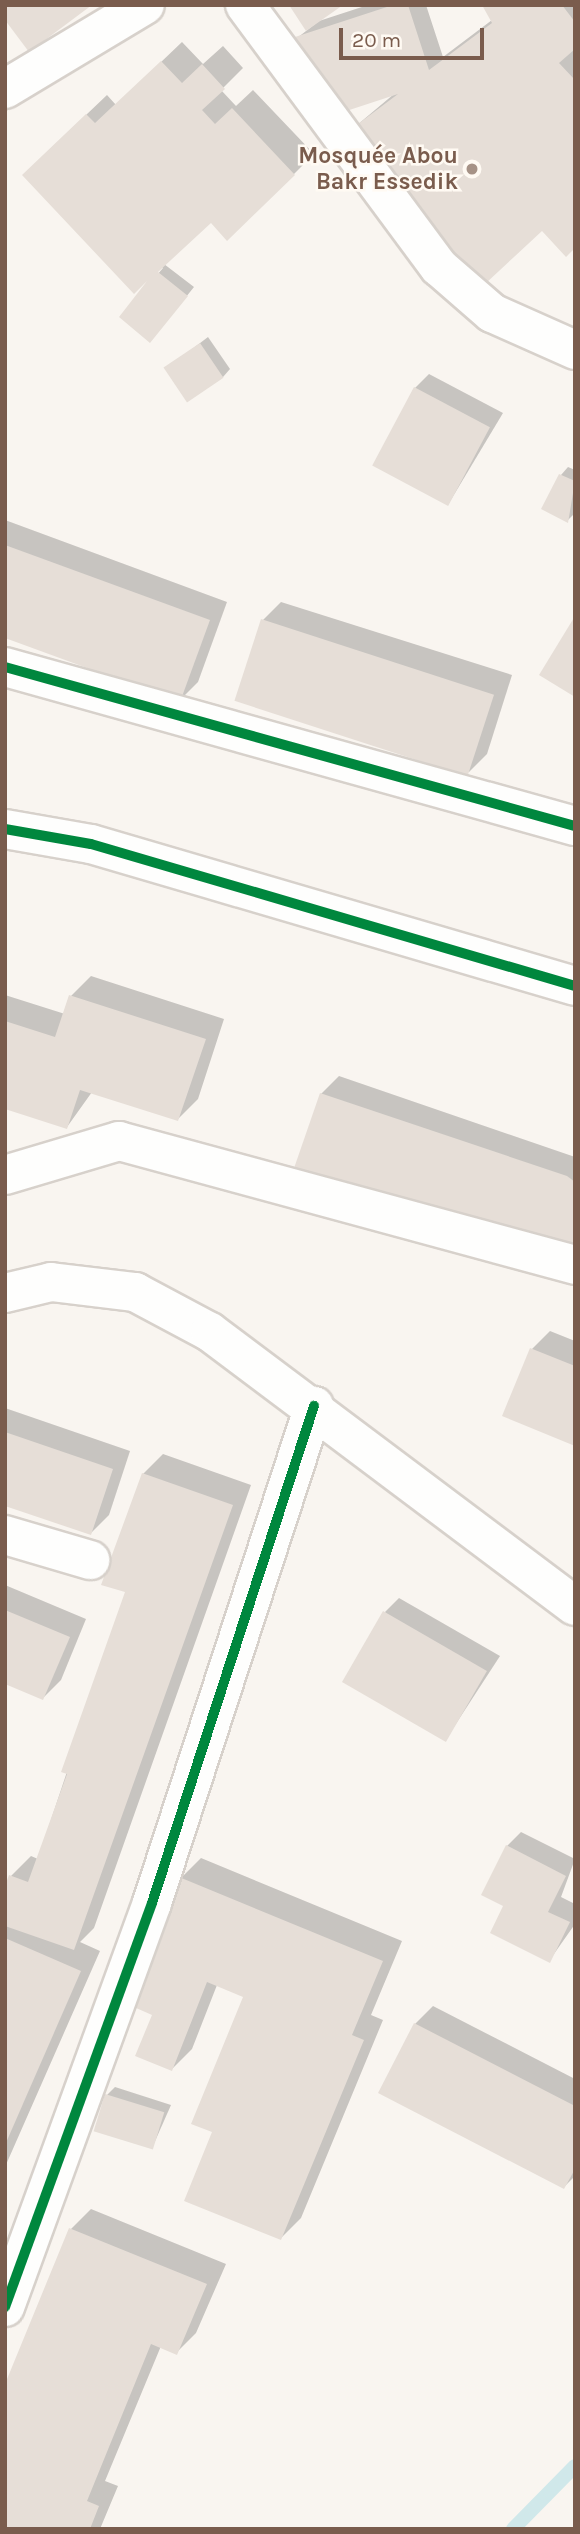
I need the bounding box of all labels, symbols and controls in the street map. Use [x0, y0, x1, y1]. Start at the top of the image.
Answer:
scale bar [342, 14, 487, 58]
text: 20 m [352, 28, 401, 52]
place label: Mosquée Abou Bakr Essedik [298, 142, 458, 196]
marker: Mosquée Abou Bakr Essedik [464, 161, 480, 177]

